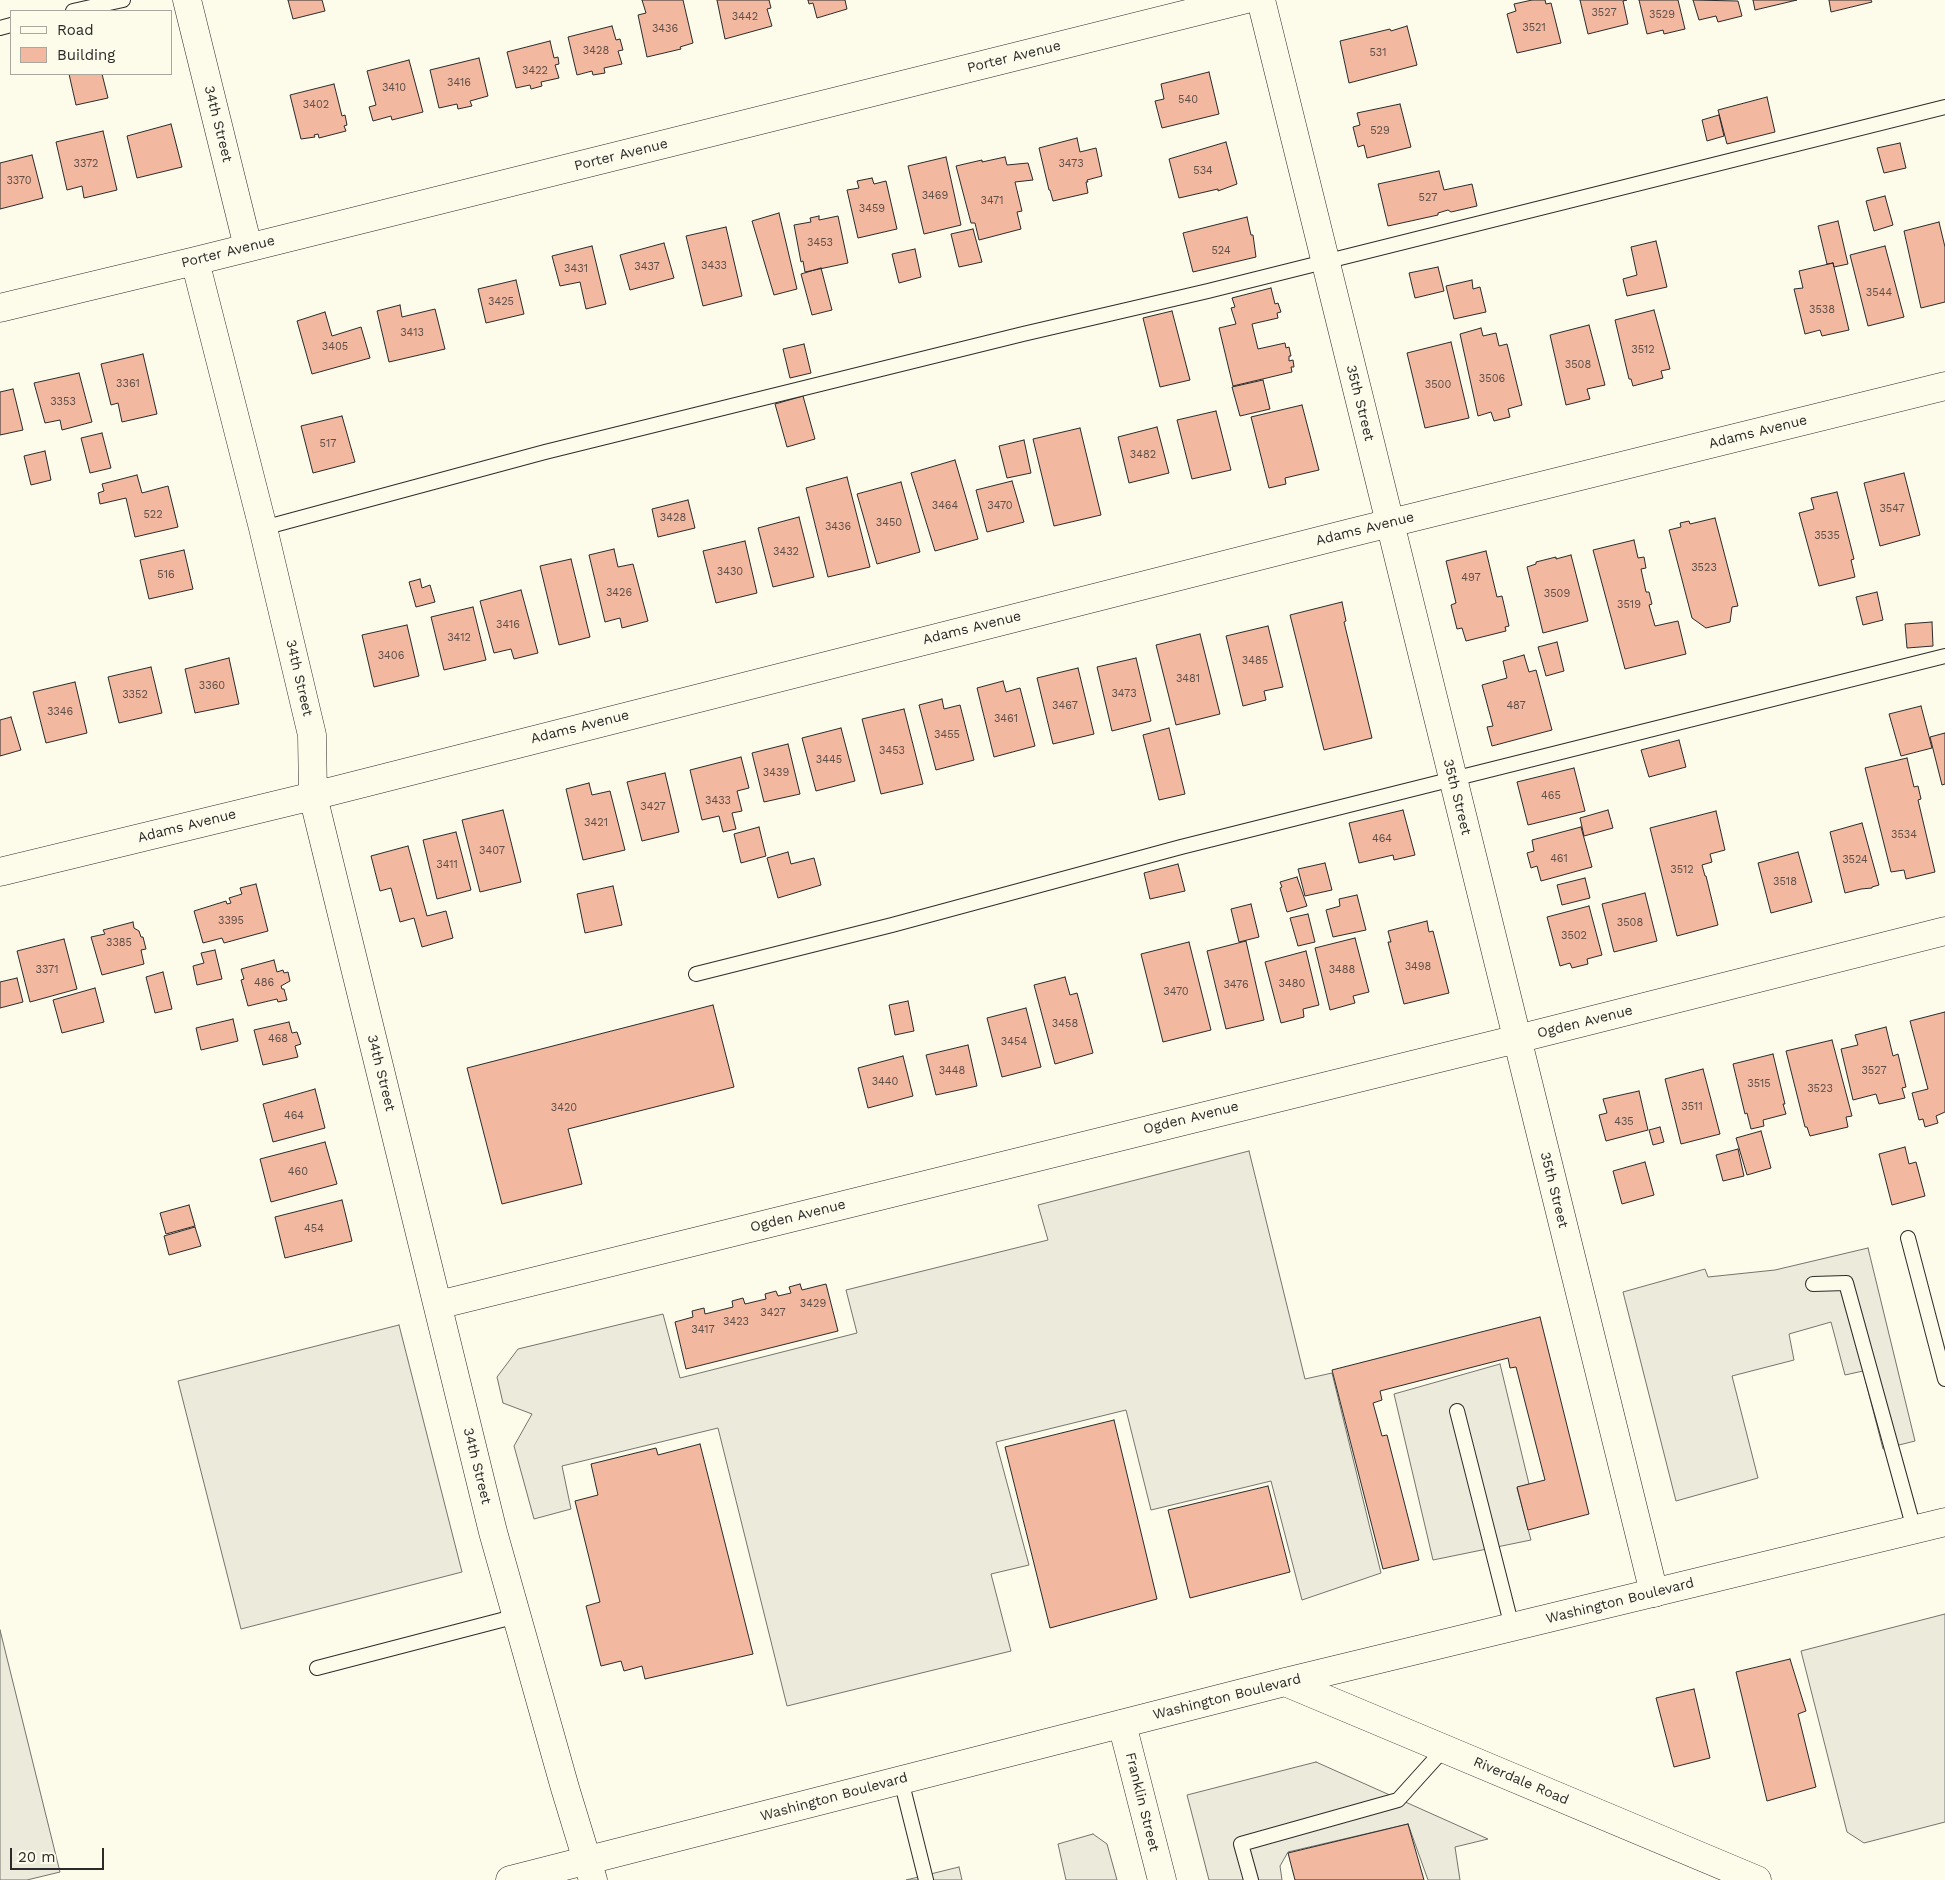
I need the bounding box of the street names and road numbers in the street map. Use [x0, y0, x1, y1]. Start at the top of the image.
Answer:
street label: Porter Avenue [965, 37, 1063, 77]
street label: 34th Street [200, 84, 236, 164]
street label: Porter Avenue [572, 135, 670, 175]
street label: Porter Avenue [179, 232, 277, 272]
street label: 35th Street [1342, 363, 1378, 443]
street label: Adams Avenue [1707, 412, 1809, 452]
street label: Adams Avenue [1314, 509, 1416, 549]
street label: Adams Avenue [921, 608, 1023, 648]
street label: 34th Street [282, 638, 316, 718]
street label: Adams Avenue [529, 707, 631, 747]
street label: 35th Street [1439, 757, 1475, 837]
street label: Adams Avenue [136, 806, 238, 846]
street label: Ogden Avenue [1536, 1002, 1634, 1042]
street label: 34th Street [363, 1033, 399, 1113]
street label: Ogden Avenue [1142, 1098, 1240, 1138]
street label: 35th Street [1536, 1150, 1572, 1230]
street label: Ogden Avenue [749, 1196, 847, 1236]
street label: 34th Street [459, 1426, 495, 1506]
street label: Washington Boulevard [1544, 1574, 1696, 1628]
street label: Washington Boulevard [1151, 1670, 1303, 1724]
street label: Franklin Street [1122, 1751, 1162, 1853]
street label: Riverdale Road [1471, 1753, 1571, 1809]
street label: Washington Boulevard [758, 1769, 910, 1825]

